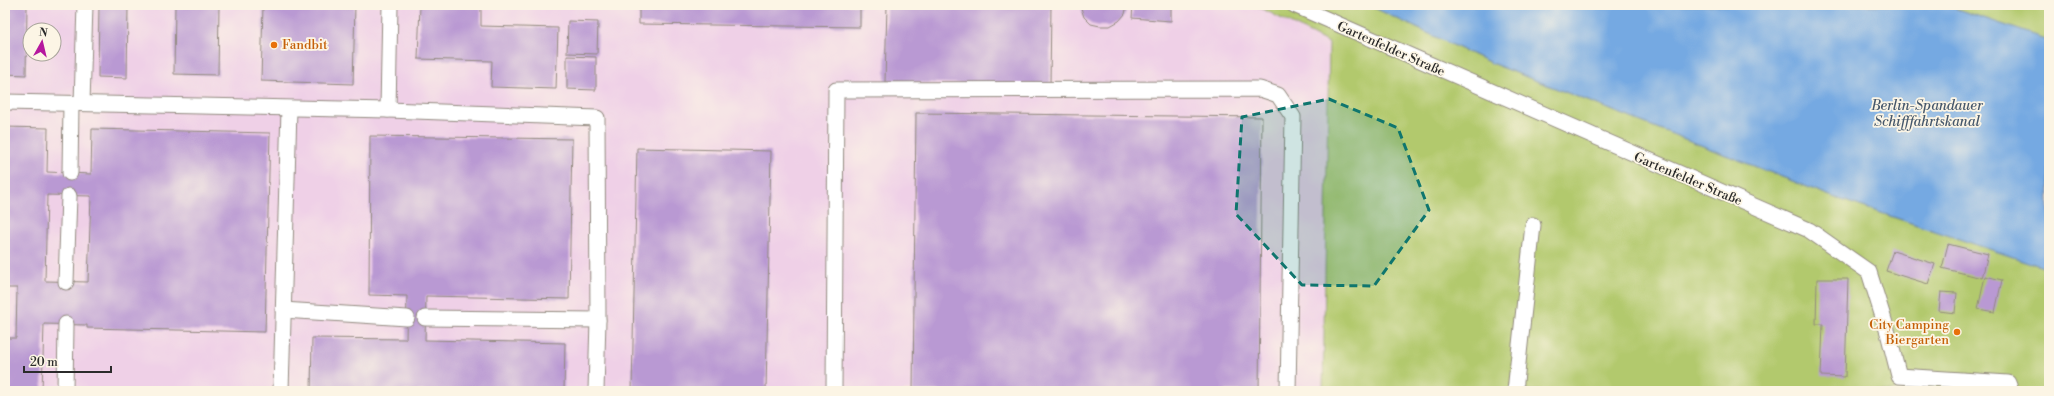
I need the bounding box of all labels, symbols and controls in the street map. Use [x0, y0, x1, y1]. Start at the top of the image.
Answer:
street label: Gartenfelder Straße [1335, 18, 1448, 80]
north arrow [22, 22, 62, 62]
text: N [38, 26, 49, 41]
place label: Fandbit [282, 37, 328, 53]
marker: Fandbit [269, 40, 279, 50]
water label: Berlin-Spandauer Schifffahrtskanal [1870, 97, 1984, 131]
street label: Gartenfelder Straße [1631, 149, 1745, 209]
place label: City Camping Biergarten [1869, 317, 1949, 348]
marker: City Camping Biergarten [1952, 327, 1962, 337]
scale bar [24, 348, 111, 374]
text: 20 m [30, 355, 58, 370]

